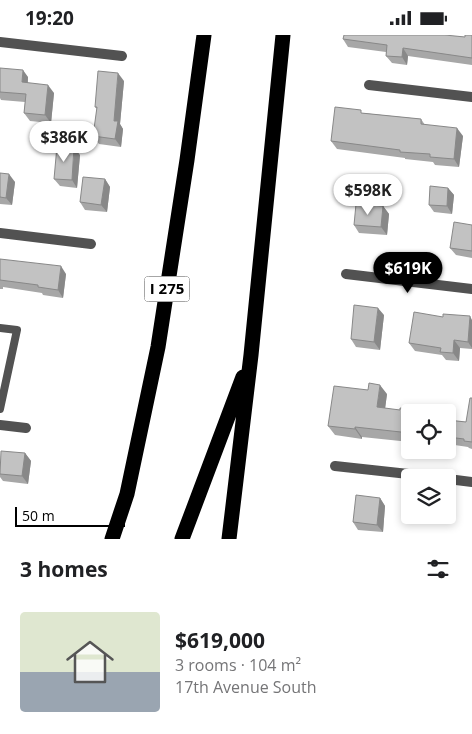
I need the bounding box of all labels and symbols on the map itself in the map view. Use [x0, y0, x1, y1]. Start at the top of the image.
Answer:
pin: $386K [29, 121, 99, 163]
pin: $598K [333, 173, 403, 216]
pin: $619K [373, 251, 443, 294]
road number: I 275 [144, 277, 190, 301]
scale bar [15, 504, 125, 527]

